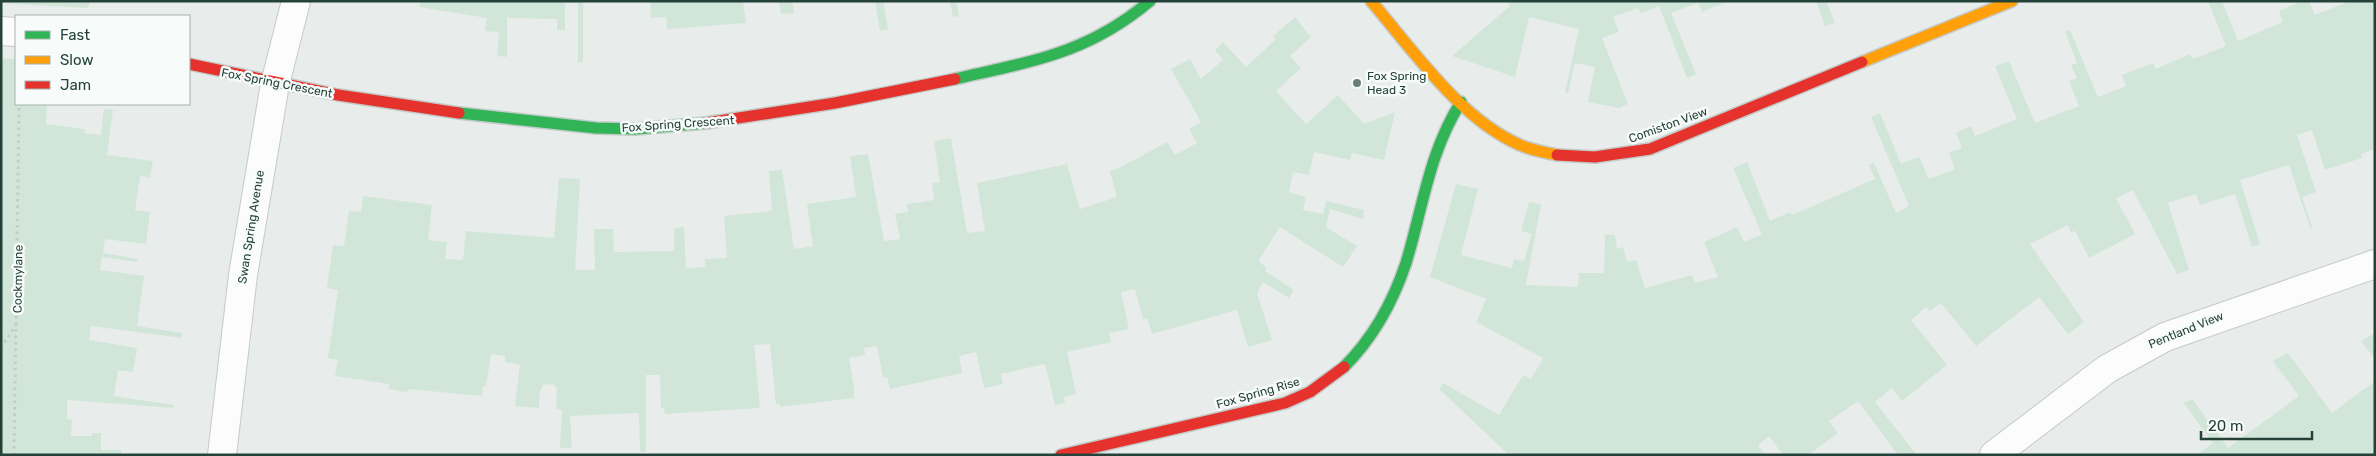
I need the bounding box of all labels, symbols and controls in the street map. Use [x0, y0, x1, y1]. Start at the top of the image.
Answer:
legend [15, 15, 190, 105]
text: Fast [60, 26, 90, 44]
text: Slow [60, 51, 93, 69]
street label: Fox Spring Crescent [220, 65, 334, 101]
place label: Fox Spring Head 3 [1367, 69, 1427, 97]
text: Jam [60, 76, 91, 94]
marker: Fox Spring Head 3 [1351, 77, 1363, 89]
street label: Comiston View [1627, 104, 1710, 146]
street label: Fox Spring Crescent [621, 113, 735, 135]
street label: Swan Spring Avenue [235, 169, 267, 285]
street label: Cockmylane [10, 244, 26, 313]
street label: Pentland View [2146, 308, 2226, 351]
street label: Fox Spring Rise [1215, 374, 1302, 412]
scale bar [2201, 408, 2312, 440]
text: 20 m [2208, 417, 2243, 435]

